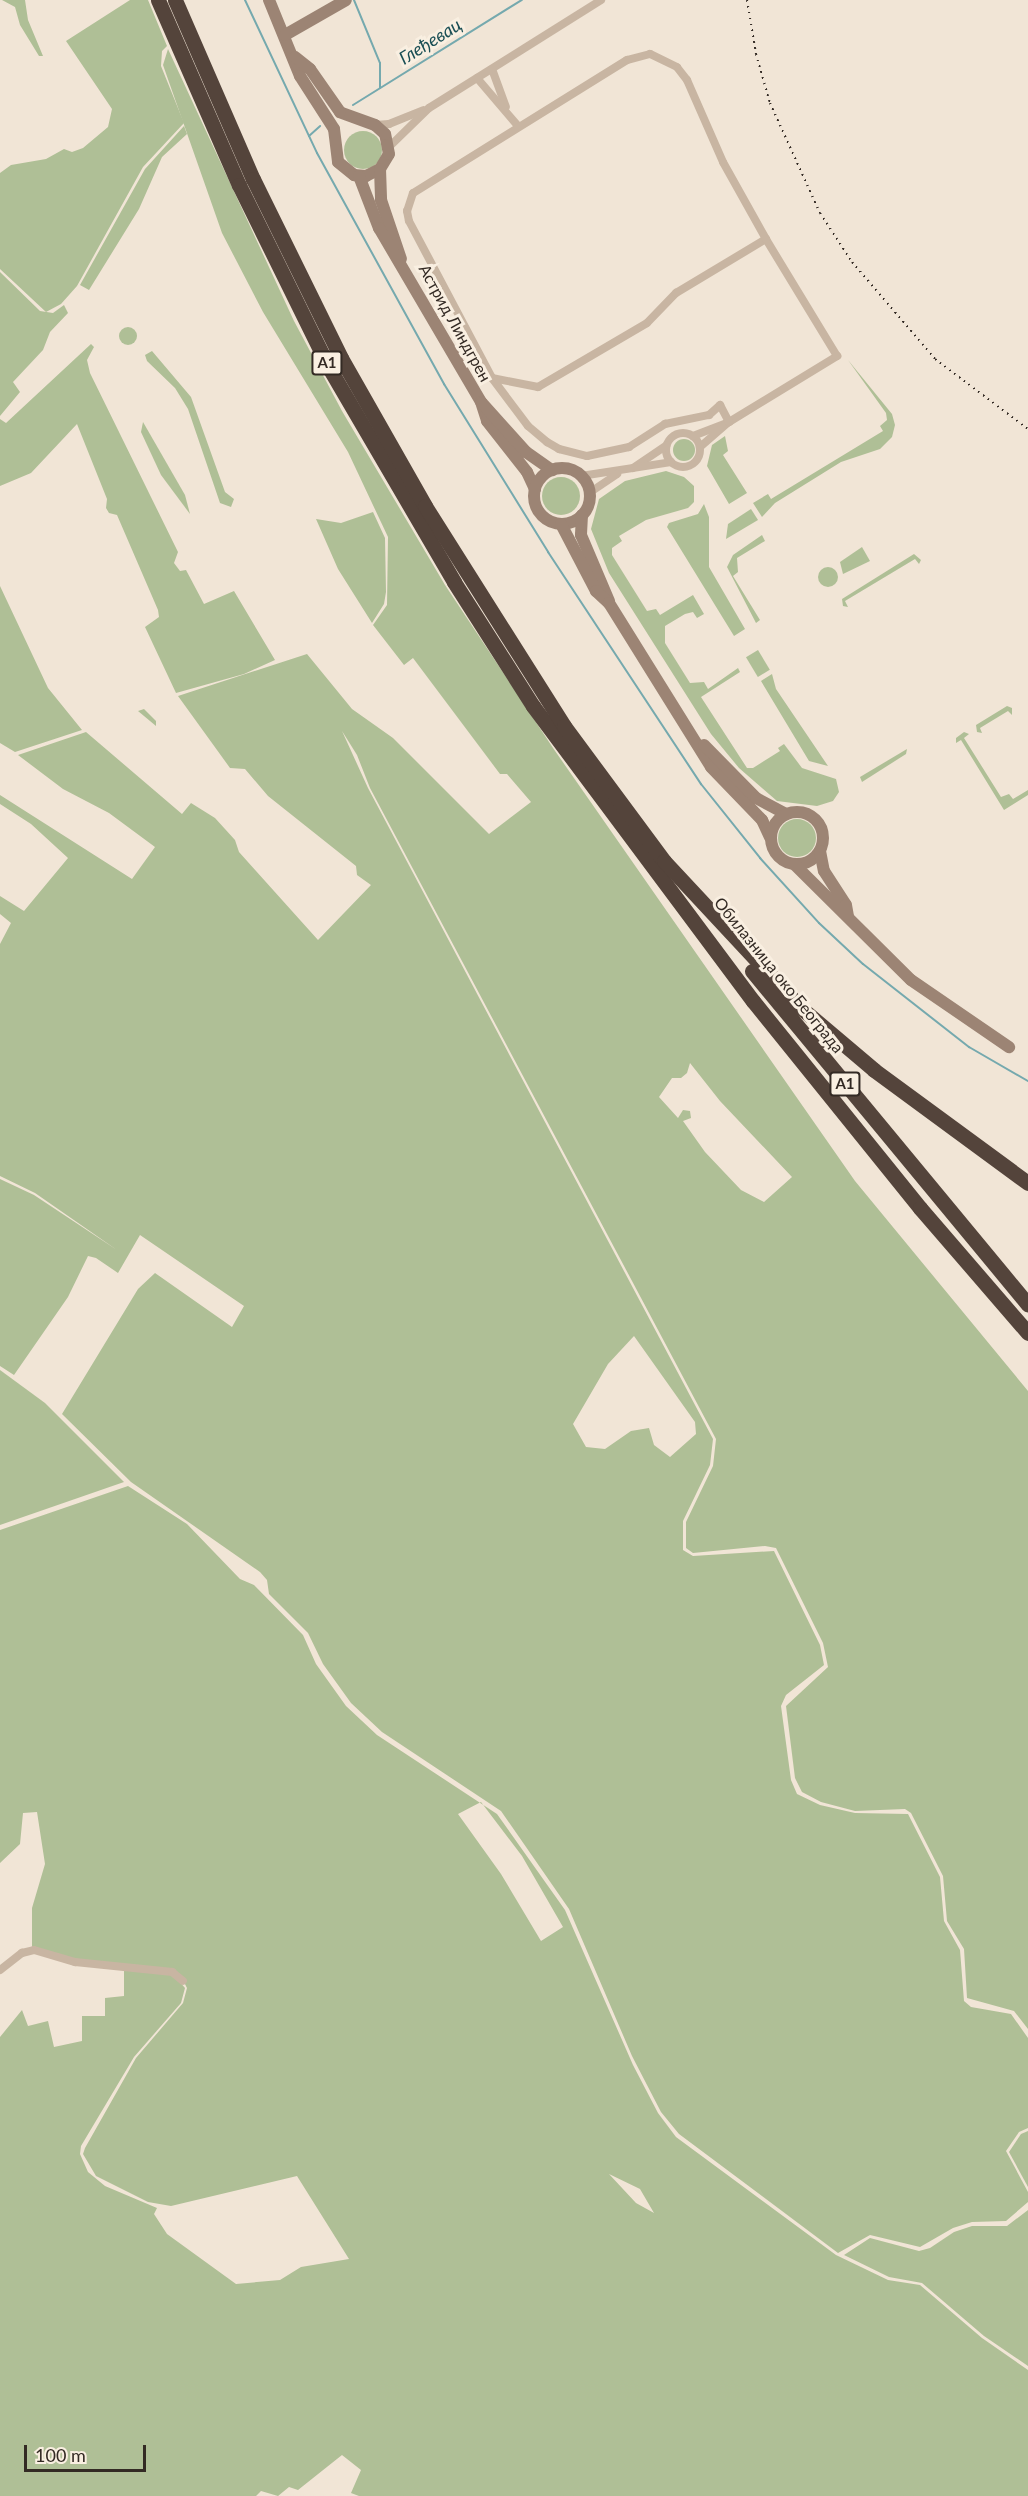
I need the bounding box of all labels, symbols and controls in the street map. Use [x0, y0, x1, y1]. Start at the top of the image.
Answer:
water label: Глеђевац [395, 13, 465, 69]
street label: Астрид Линдгрен [415, 261, 495, 385]
road number: A1 [310, 351, 344, 375]
street label: Обилазница око Београда [710, 893, 848, 1057]
road number: A1 [828, 1072, 862, 1096]
scale bar [27, 2433, 148, 2471]
text: 100 m [35, 2444, 86, 2466]

